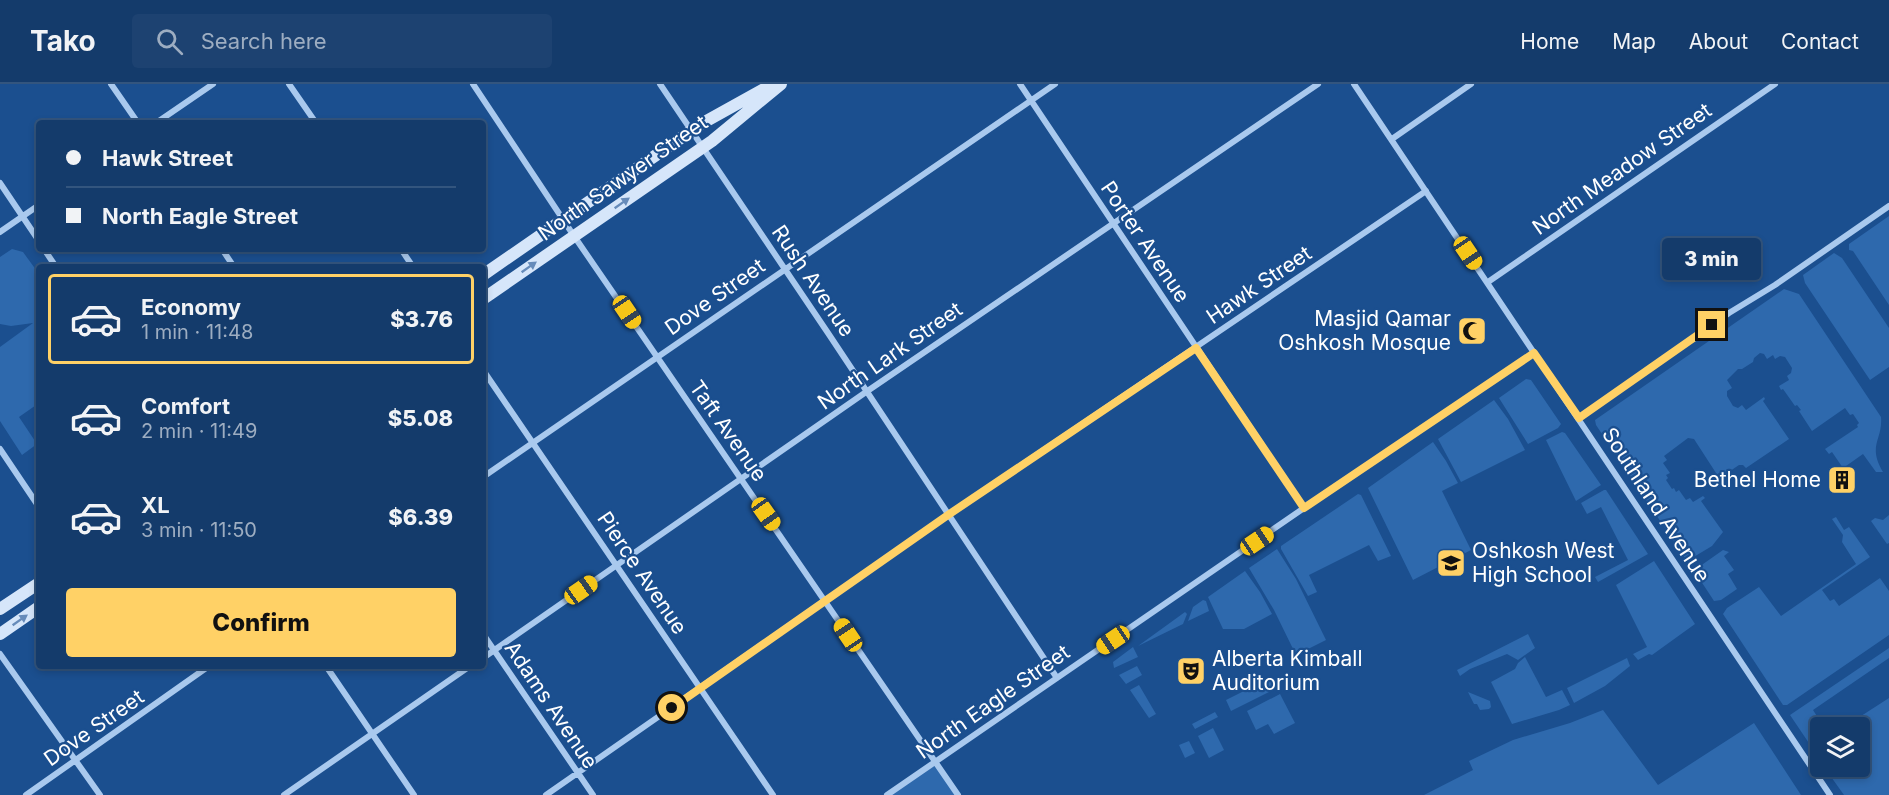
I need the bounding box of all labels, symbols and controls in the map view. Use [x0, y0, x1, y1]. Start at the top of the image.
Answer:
search box [132, 14, 552, 68]
text: Tako [30, 24, 96, 58]
icon: search [153, 25, 186, 58]
text: Search here [201, 28, 326, 54]
text: Home [1520, 29, 1579, 54]
text: Map [1612, 29, 1656, 54]
text: About [1689, 29, 1748, 54]
text: Contact [1781, 29, 1859, 54]
street label: North Meadow Street [1528, 97, 1716, 240]
street label: North Sawyer Street [533, 110, 712, 245]
text: Hawk Street [102, 145, 233, 171]
street label: Porter Avenue [1096, 176, 1195, 307]
one-way arrow [614, 197, 630, 209]
text: North Eagle Street [102, 203, 298, 229]
street label: Rush Avenue [767, 220, 860, 341]
car [1450, 233, 1486, 273]
callout: 3 min [1662, 238, 1762, 280]
street label: Hawk Street [1201, 240, 1316, 329]
text: 3 min [1684, 247, 1739, 271]
street label: Dove Street [660, 253, 770, 340]
one-way arrow [520, 261, 536, 273]
icon: car [69, 292, 123, 346]
car [609, 292, 645, 332]
text: Economy [141, 294, 241, 320]
street label: North Lark Street [813, 296, 967, 415]
text: $3.76 [390, 306, 453, 332]
place label: Masjid Qamar Oshkosh Mosque [1278, 306, 1451, 355]
route end [1698, 311, 1725, 338]
mosque icon: Masjid Qamar Oshkosh Mosque [1456, 315, 1488, 347]
text: 1 min · 11:48 [141, 320, 253, 344]
street label: Taft Avenue [684, 375, 772, 486]
icon: car [69, 391, 123, 445]
text: Comfort [141, 393, 230, 419]
text: $5.08 [388, 405, 453, 431]
text: 2 min · 11:49 [141, 419, 257, 443]
street label: Southland Avenue [1597, 423, 1716, 587]
building icon: Bethel Home [1826, 464, 1858, 496]
place label: Bethel Home [1694, 467, 1821, 492]
icon: car [69, 490, 123, 544]
text: XL [141, 492, 170, 518]
car [748, 494, 784, 534]
text: $6.39 [388, 504, 453, 530]
street label: Pierce Avenue [592, 507, 693, 639]
text: 3 min · 11:50 [141, 518, 257, 542]
car [1237, 523, 1277, 559]
place label: Oshkosh West High School [1472, 538, 1615, 587]
school or university icon: Oshkosh West High School [1435, 547, 1467, 579]
car [561, 572, 601, 608]
button: Confirm [66, 588, 456, 657]
one-way arrow [11, 614, 27, 626]
car [830, 615, 866, 655]
car [1093, 622, 1133, 658]
street label: Adams Avenue [500, 636, 603, 773]
street label: North Eagle Street [911, 639, 1074, 764]
place label: Alberta Kimball Auditorium [1212, 646, 1363, 695]
theatre icon: Alberta Kimball Auditorium [1175, 655, 1207, 687]
street label: Dove Street [39, 684, 149, 771]
route start [658, 694, 685, 721]
map controls [1810, 717, 1870, 777]
button: layers [1810, 717, 1870, 777]

